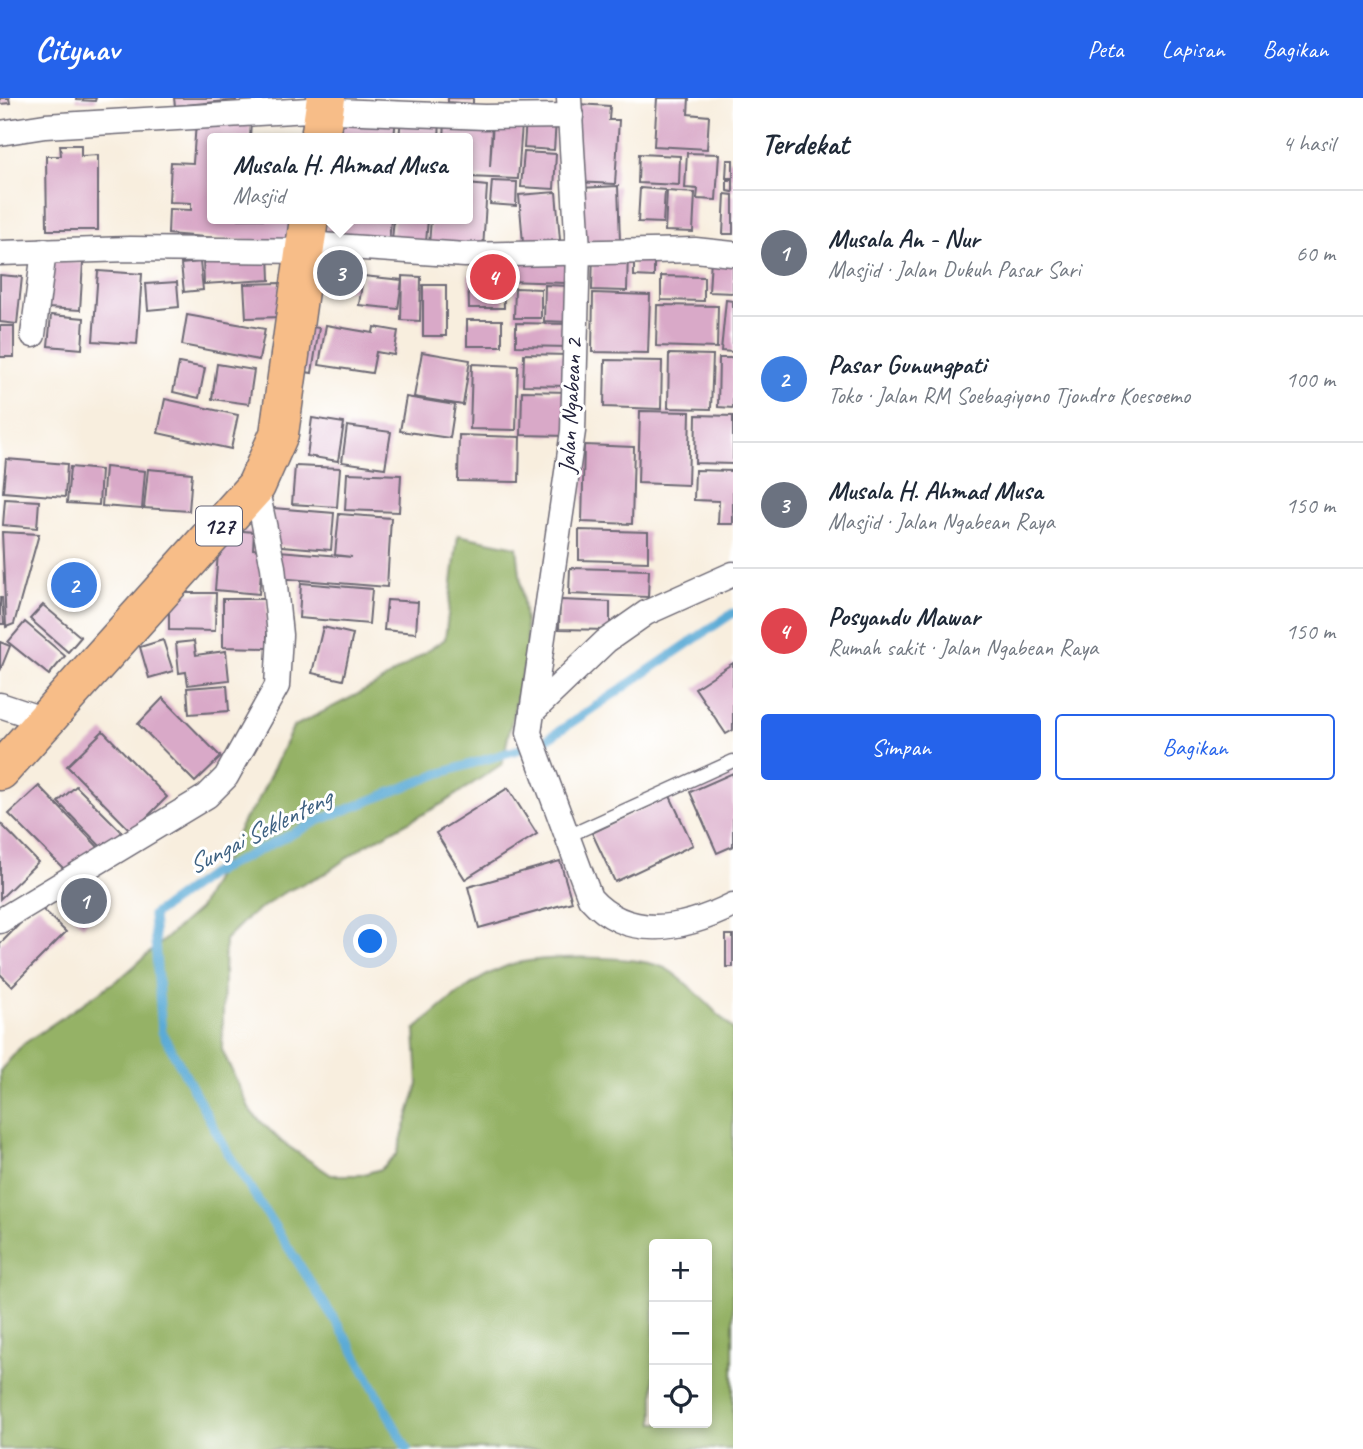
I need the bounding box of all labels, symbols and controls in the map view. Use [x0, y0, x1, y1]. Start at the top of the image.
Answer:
text: Citynav [35, 28, 119, 70]
text: Peta [1087, 34, 1124, 64]
text: Lapisan [1162, 34, 1225, 64]
text: Bagikan [1263, 34, 1328, 64]
text: Terdekat [761, 125, 849, 163]
text: 4 hasil [1282, 129, 1335, 158]
popup [207, 133, 473, 224]
text: Musala H. Ahmad Musa [233, 148, 447, 181]
text: Masjid [233, 181, 285, 210]
text: Musala An - Nur [828, 222, 979, 255]
text: 1 [779, 239, 789, 268]
text: 60 m [1296, 239, 1335, 268]
pin: 3 [317, 247, 363, 299]
pin: 4 [470, 251, 516, 303]
text: Masjid · Jalan Dukuh Pasar Sari [828, 255, 1081, 284]
street label: Jalan Ngabean 2 [551, 336, 589, 475]
text: Pasar Gunungpati [828, 348, 986, 381]
text: 2 [779, 365, 789, 394]
text: 100 m [1286, 365, 1335, 394]
text: Toko · Jalan RM Soebagiyono Tjondro Koesoemo [828, 381, 1190, 410]
text: Musala H. Ahmad Musa [828, 474, 1043, 507]
text: 3 [779, 491, 789, 520]
text: 150 m [1286, 491, 1335, 520]
road number: 127 [196, 506, 242, 546]
text: Masjid · Jalan Ngabean Raya [828, 507, 1054, 536]
pin: 2 [51, 559, 97, 611]
text: Posyandu Mawar [828, 600, 980, 633]
text: 4 [779, 617, 789, 646]
text: 150 m [1286, 617, 1335, 646]
text: Rumah sakit · Jalan Ngabean Raya [828, 633, 1098, 662]
button: Simpan [761, 714, 1041, 780]
button: Bagikan [1055, 714, 1335, 780]
water label: Sungai Seklenteng [182, 779, 340, 882]
pin: 1 [61, 875, 107, 927]
your location [353, 924, 387, 958]
map controls [649, 1239, 712, 1428]
button: + [649, 1239, 712, 1302]
button: − [649, 1302, 712, 1365]
button: locate [649, 1365, 712, 1428]

